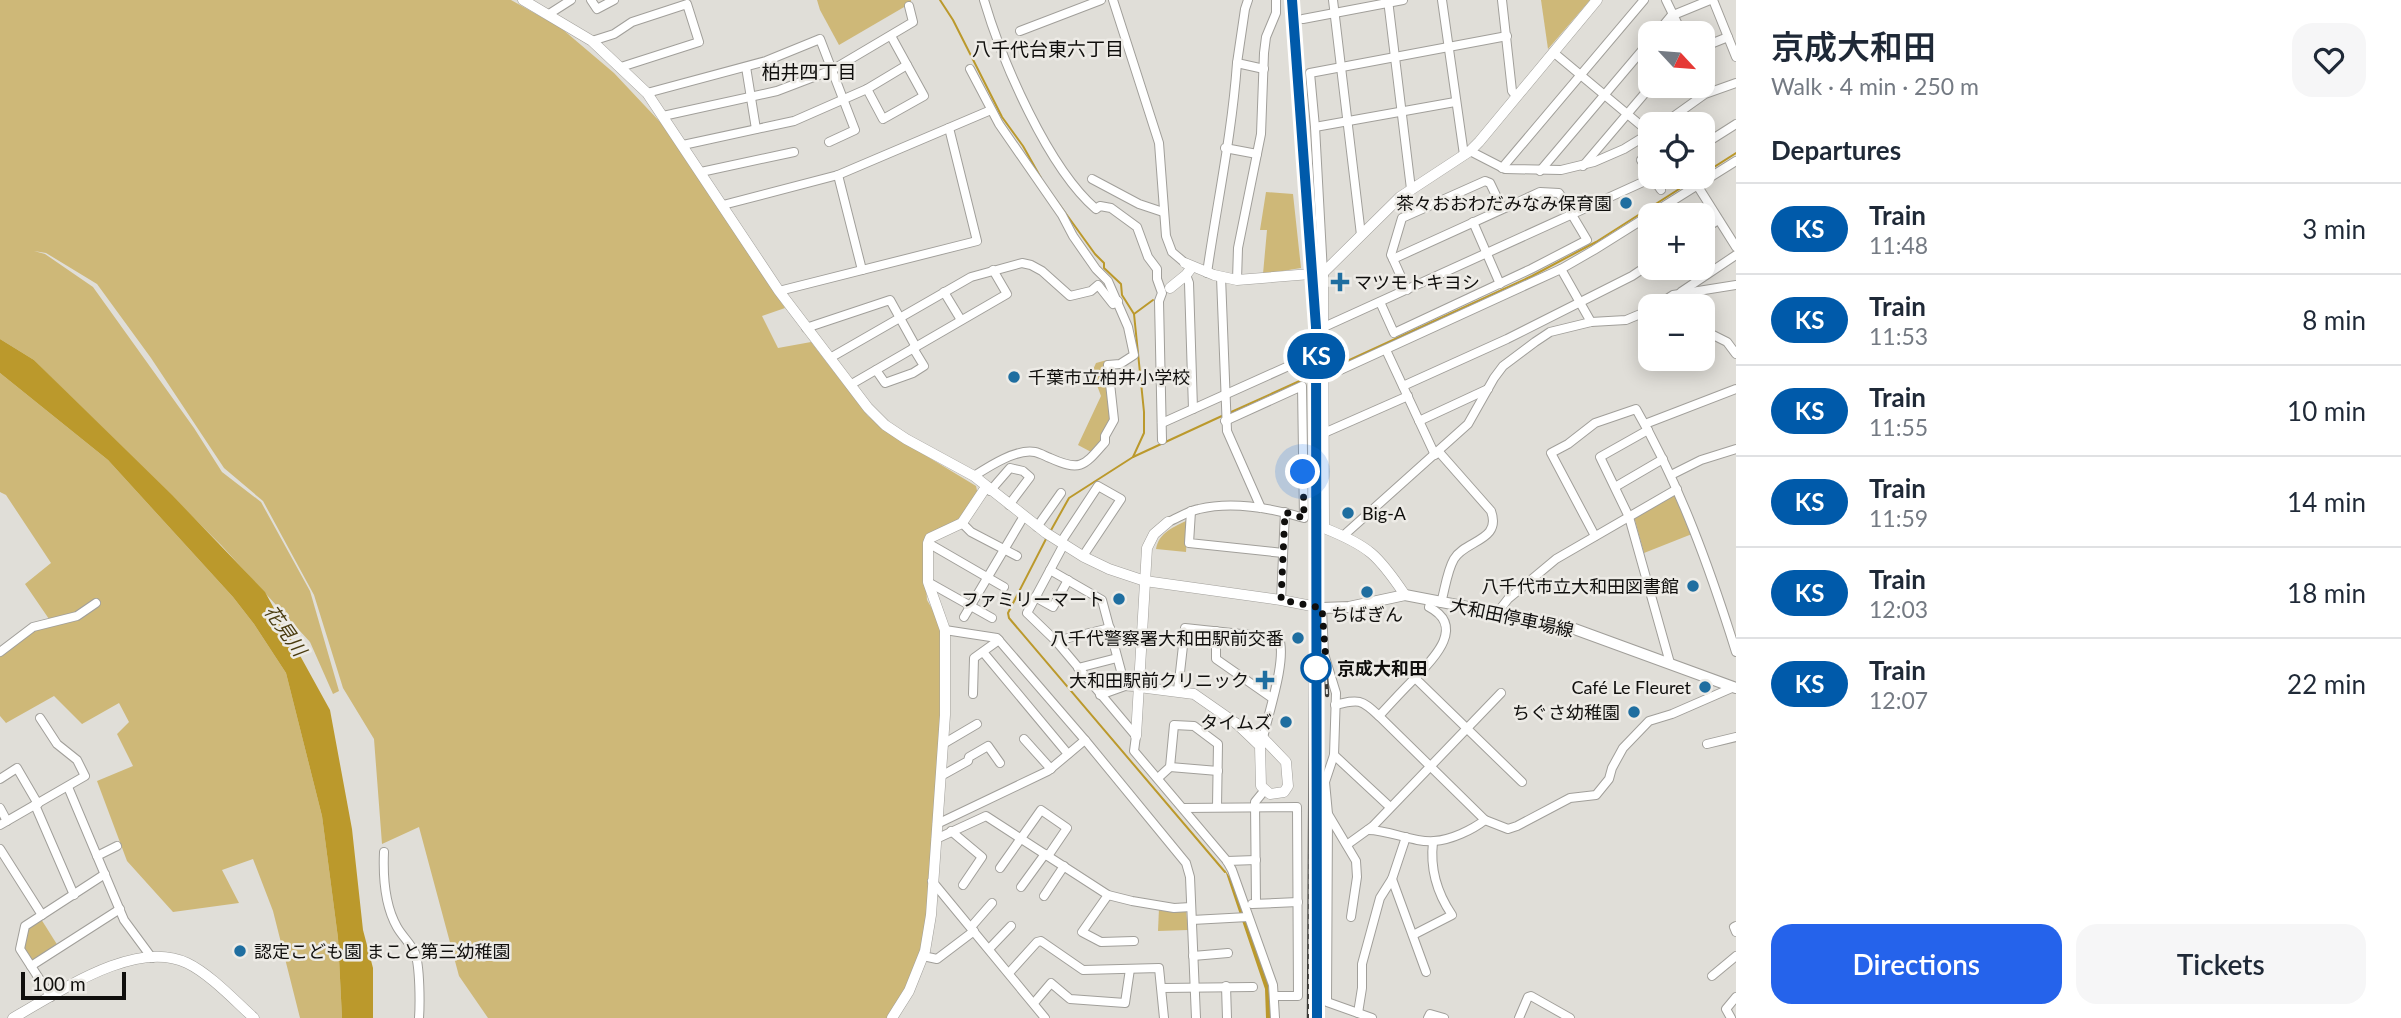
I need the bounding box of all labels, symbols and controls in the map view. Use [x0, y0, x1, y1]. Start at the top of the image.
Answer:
north arrow [1638, 21, 1715, 98]
map controls [1638, 21, 1715, 371]
button: heart [2292, 23, 2366, 97]
text: 京成大和田 [1771, 26, 1936, 66]
district label: 八千代台東六丁目 [972, 37, 1124, 60]
district label: 柏井四丁目 [761, 60, 857, 83]
text: Walk · 4 min · 250 m [1771, 72, 1979, 100]
button: locate [1638, 112, 1715, 189]
text: Departures [1771, 134, 1901, 166]
place label: 茶々おおわだみなみ保育園 [1396, 192, 1612, 214]
marker: 茶々おおわだみなみ保育園 [1618, 195, 1634, 211]
text: Train [1869, 199, 1926, 231]
button: + [1638, 203, 1715, 280]
text: 3 min [2302, 213, 2366, 245]
text: KS [1795, 214, 1824, 243]
text: 11:48 [1869, 231, 1928, 259]
place label: マツモトキヨシ [1354, 271, 1480, 293]
marker: マツモトキヨシ [1332, 274, 1348, 290]
text: Train [1869, 290, 1926, 322]
button: − [1638, 294, 1715, 371]
text: 8 min [2302, 304, 2366, 336]
text: KS [1795, 305, 1824, 334]
text: 11:53 [1869, 322, 1928, 350]
line badge: KS [1284, 333, 1348, 379]
text: KS [1301, 341, 1331, 370]
place label: 千葉市立柏井小学校 [1028, 366, 1190, 388]
marker: 千葉市立柏井小学校 [1006, 369, 1022, 385]
text: Train [1869, 381, 1926, 413]
text: 10 min [2287, 395, 2366, 427]
text: KS [1795, 396, 1824, 425]
text: 11:55 [1869, 413, 1928, 441]
your location [1285, 454, 1320, 489]
text: Train [1869, 472, 1926, 504]
text: 14 min [2287, 486, 2366, 518]
text: KS [1795, 487, 1824, 516]
place label: Big-A [1362, 502, 1407, 524]
text: 11:59 [1869, 504, 1928, 532]
marker: Big-A [1340, 505, 1356, 521]
text: Train [1869, 563, 1926, 595]
place label: 八千代市立大和田図書館 [1481, 575, 1679, 597]
text: 18 min [2287, 577, 2366, 609]
marker: 八千代市立大和田図書館 [1685, 578, 1701, 594]
text: KS [1795, 578, 1824, 607]
marker: ちばぎん [1359, 584, 1375, 600]
place label: ファミリーマート [961, 588, 1105, 610]
marker: ファミリーマート [1111, 591, 1127, 607]
street label: 大和田停車場線 [1448, 593, 1576, 641]
text: 12:03 [1869, 595, 1928, 623]
water label: 花見川 [260, 600, 313, 662]
place label: ちばぎん [1331, 603, 1403, 625]
place label: 八千代警察署大和田駅前交番 [1050, 627, 1284, 649]
marker: 八千代警察署大和田駅前交番 [1290, 630, 1306, 646]
marker: 京成大和田 [1301, 653, 1331, 683]
text: Train [1869, 654, 1926, 686]
place label: 京成大和田 [1337, 657, 1427, 679]
text: 22 min [2287, 668, 2366, 700]
place label: 大和田駅前クリニック [1069, 669, 1249, 691]
text: KS [1795, 669, 1824, 698]
marker: 大和田駅前クリニック [1255, 670, 1275, 690]
place label: Café Le Fleuret [1571, 676, 1692, 698]
marker: Café Le Fleuret [1697, 679, 1713, 695]
text: 12:07 [1869, 686, 1928, 714]
place label: ちぐさ幼稚園 [1512, 701, 1620, 723]
marker: ちぐさ幼稚園 [1626, 704, 1642, 720]
place label: タイムズ [1200, 711, 1272, 733]
marker: タイムズ [1278, 714, 1294, 730]
button: Directions [1771, 924, 2062, 1004]
button: Tickets [2076, 924, 2366, 1004]
place label: 認定こども園 まこと第三幼稚園 [254, 940, 511, 962]
marker: 認定こども園 まこと第三幼稚園 [232, 943, 248, 959]
scale bar [21, 969, 126, 1001]
text: 100 m [32, 972, 86, 995]

